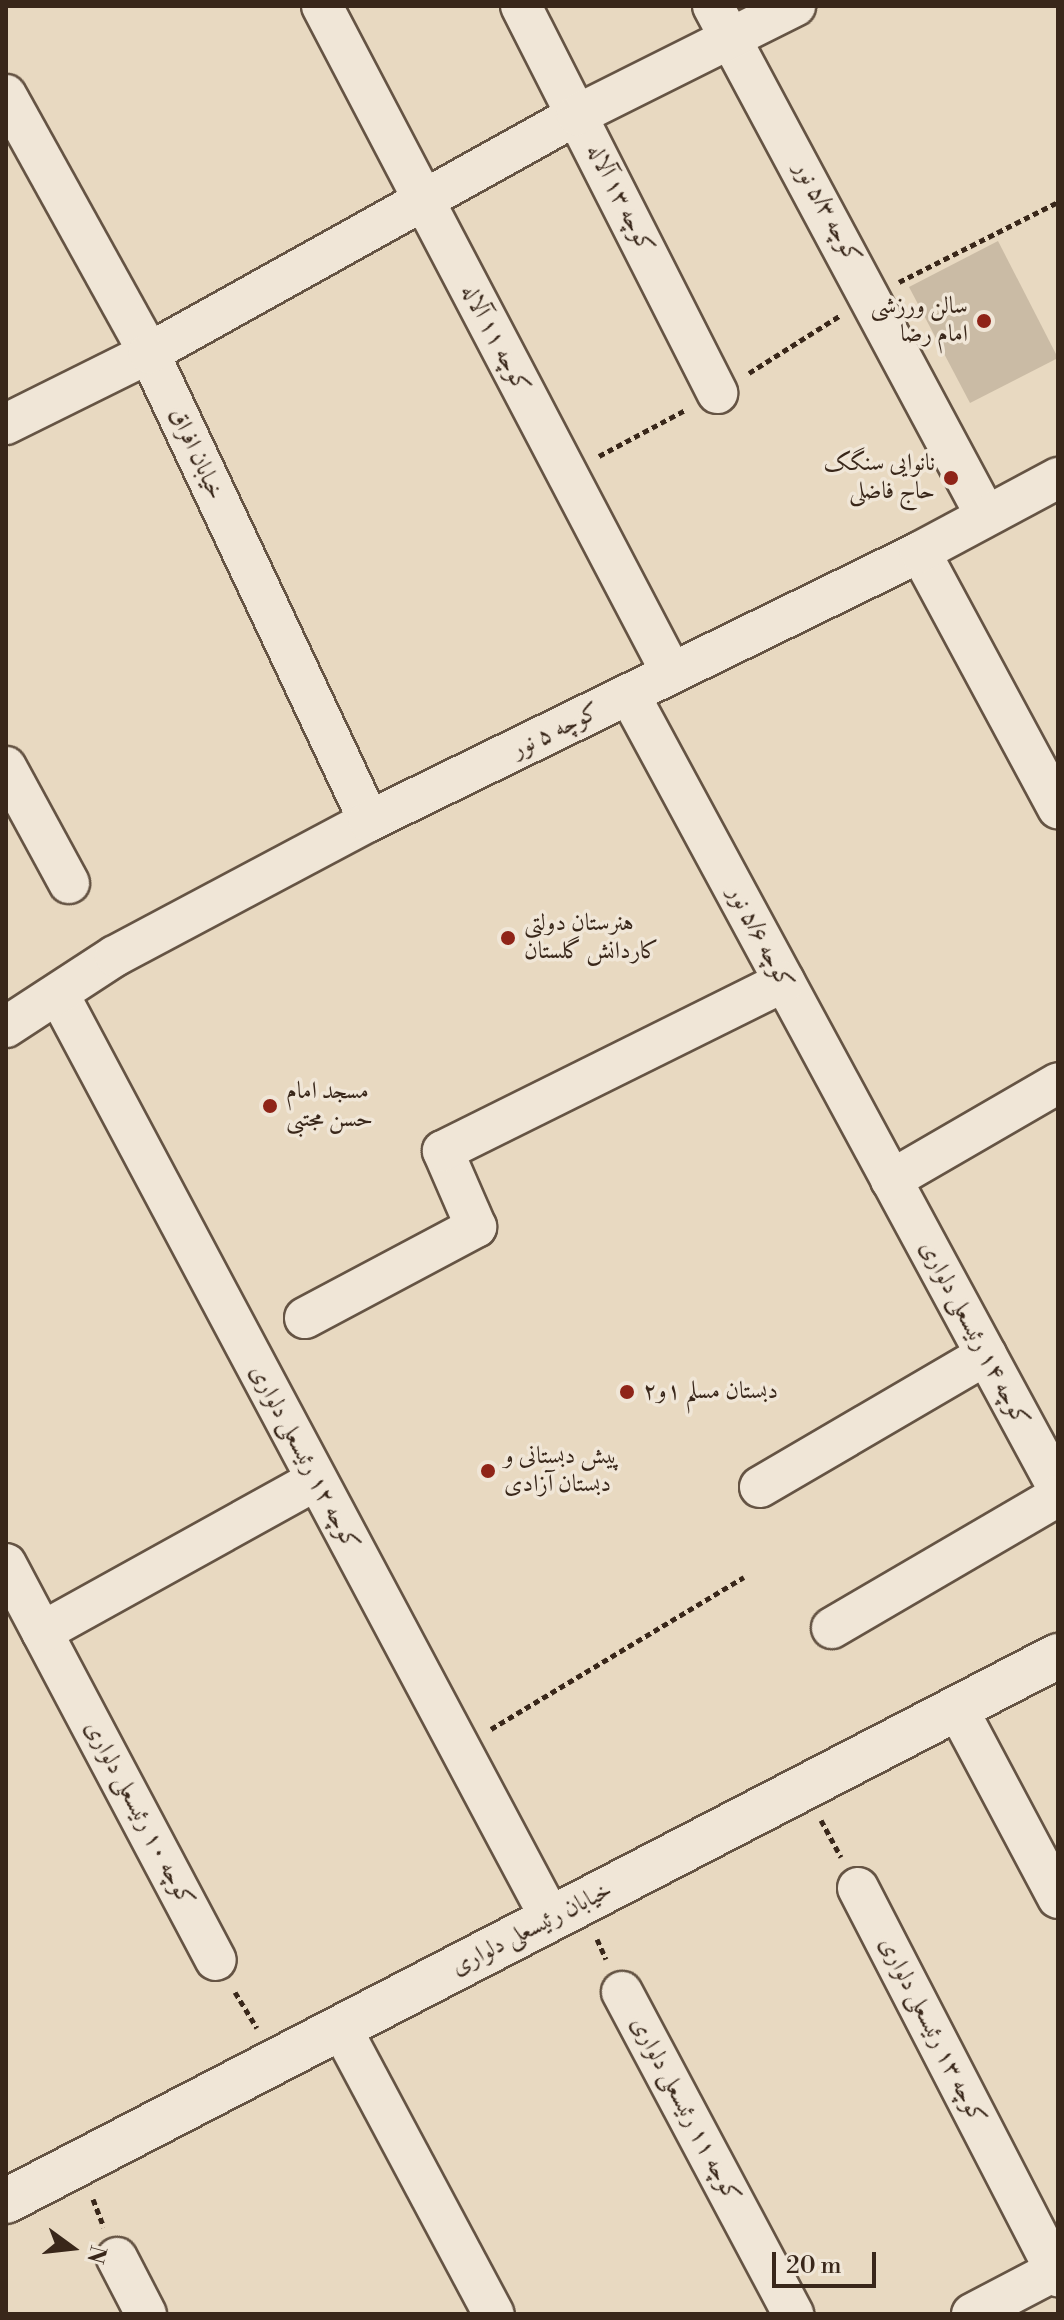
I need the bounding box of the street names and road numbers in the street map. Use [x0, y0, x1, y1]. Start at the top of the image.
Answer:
street label: کوچه ۱۳ آلاله [580, 139, 660, 259]
street label: کوچه ۵/۳ نور [787, 157, 867, 269]
street label: کوچه ۱۱ آلاله [454, 280, 536, 398]
street label: خیابان افراق [162, 403, 230, 505]
street label: کوچه ۵ نور [507, 697, 605, 765]
street label: کوچه ۵/۶ نور [721, 881, 799, 995]
street label: کوچه ۱۴ رئیسعلی دلواری [913, 1236, 1035, 1432]
street label: کوچه ۱۲ رئیسعلی دلواری [243, 1360, 365, 1556]
street label: کوچه ۱۰ رئیسعلی دلواری [78, 1716, 200, 1912]
street label: خیابان رئیسعلی دلواری [447, 1876, 617, 1982]
street label: کوچه ۱۳ رئیسعلی دلواری [872, 1932, 992, 2130]
street label: کوچه ۱۱ رئیسعلی دلواری [624, 2012, 746, 2208]

